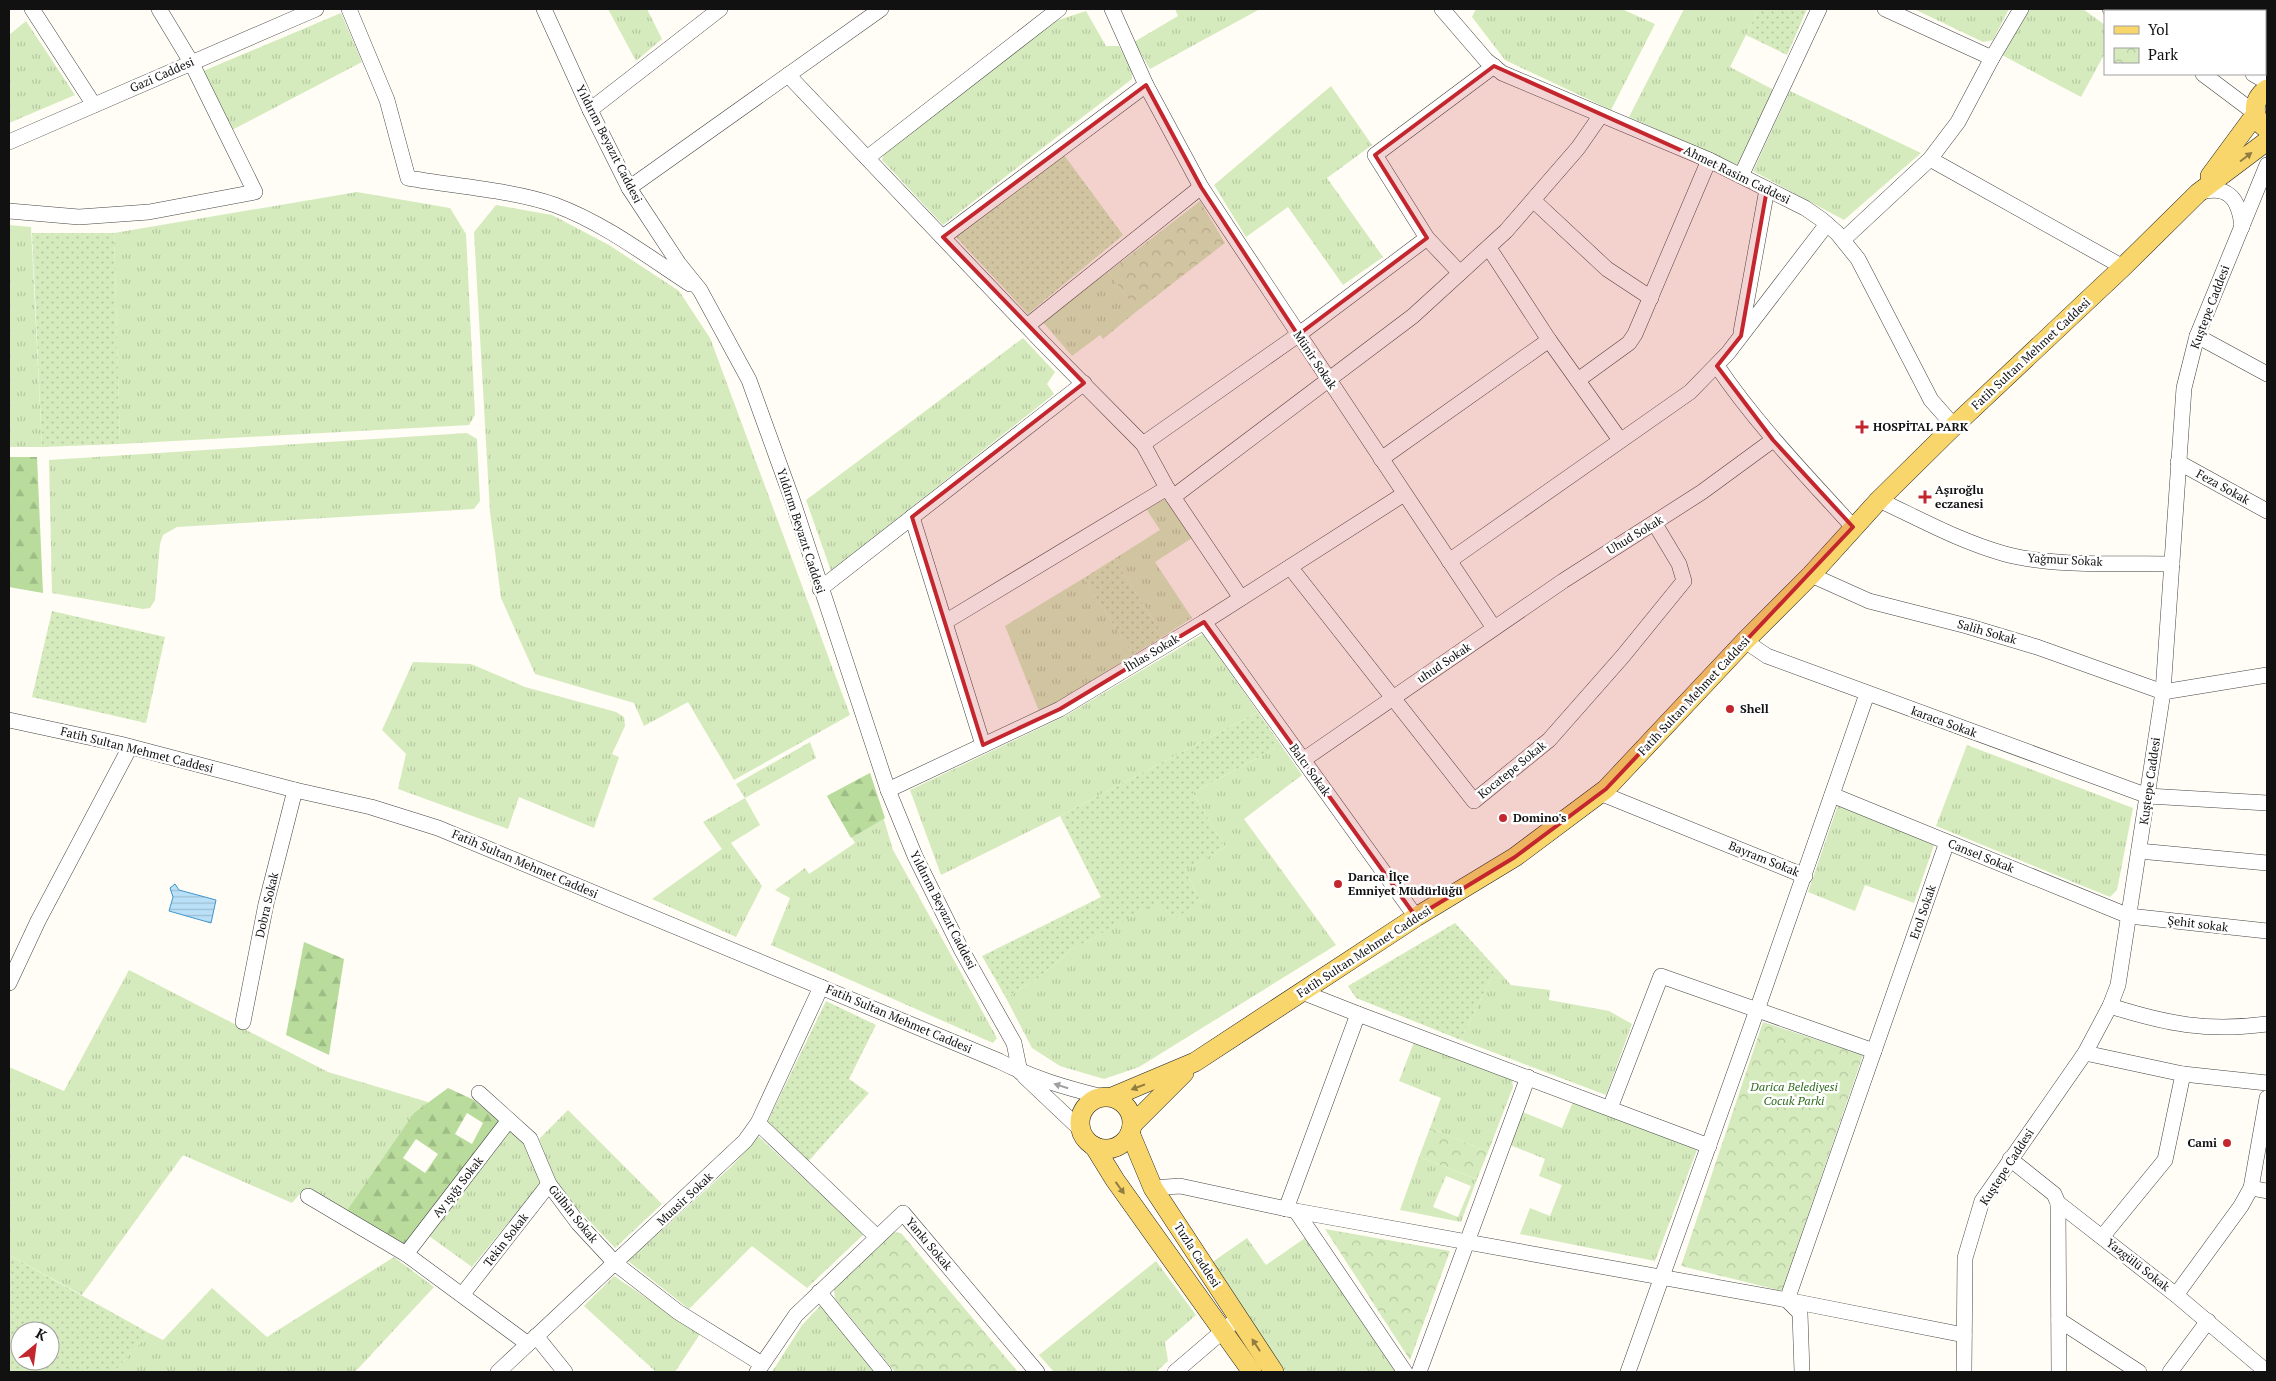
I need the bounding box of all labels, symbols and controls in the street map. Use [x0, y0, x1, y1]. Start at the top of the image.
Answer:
legend [2104, 10, 2266, 75]
text: Yol [2148, 19, 2169, 39]
text: Park [2148, 44, 2178, 64]
street label: Gazi Caddesi [127, 54, 197, 95]
street label: Yıldırım Beyazıt Caddesi [573, 82, 646, 206]
street label: Ahmet Rasim Caddesi [1681, 142, 1793, 207]
one-way arrow [2239, 151, 2252, 162]
street label: Kuştepe Caddesi [2187, 263, 2232, 351]
street label: Fatih Sultan Mehmet Caddesi [1968, 294, 2094, 413]
street label: Münir Sokak [1290, 328, 1341, 392]
place label: HOSPİTAL PARK [1873, 419, 1969, 434]
marker: HOSPİTAL PARK [1855, 420, 1869, 434]
street label: Yıldırım Beyazıt Caddesi [774, 466, 829, 596]
street label: Feza Sokak [2194, 466, 2253, 508]
place label: Aşıroğlu eczanesi [1935, 482, 1984, 511]
marker: Aşıroğlu eczanesi [1919, 491, 1931, 503]
street label: Uhud Sokak [1604, 511, 1666, 557]
street label: Yağmur Sokak [2027, 550, 2104, 569]
street label: Salih Sokak [1956, 616, 2019, 647]
street label: İhlas Sokak [1122, 630, 1182, 675]
street label: Fatih Sultan Mehmet Caddesi [1635, 633, 1753, 758]
street label: uhud Sokak [1414, 639, 1474, 686]
place label: Shell [1740, 701, 1769, 716]
marker: Shell [1724, 703, 1736, 715]
street label: karaca Sokak [1909, 703, 1980, 741]
street label: Fatih Sultan Mehmet Caddesi [59, 723, 216, 776]
street label: Kuştepe Caddesi [2136, 736, 2163, 826]
street label: Kocatepe Sokak [1475, 737, 1549, 802]
street label: Balcı Sokak [1287, 741, 1335, 799]
place label: Domino's [1513, 810, 1567, 825]
marker: Domino's [1497, 812, 1509, 824]
street label: Fatih Sultan Mehmet Caddesi [450, 826, 601, 901]
street label: Cansel Sokak [1946, 835, 2017, 876]
street label: Bayram Sokak [1727, 838, 1802, 880]
street label: Yıldırım Beyazıt Caddesi [907, 848, 980, 972]
place label: Darıca İlçe Emniyet Müdürlüğü [1348, 869, 1463, 898]
street label: Dobra Sokak [252, 870, 282, 939]
marker: Darıca İlçe Emniyet Müdürlüğü [1332, 878, 1344, 890]
street label: Erol Sokak [1906, 882, 1939, 941]
street label: Fatih Sultan Mehmet Caddesi [1294, 902, 1434, 1001]
street label: Şehit sokak [2167, 912, 2230, 935]
street label: Fatih Sultan Mehmet Caddesi [824, 981, 975, 1056]
park label: Darica Belediyesi Cocuk Parki [1749, 1079, 1838, 1108]
one-way arrow [1053, 1081, 1068, 1089]
one-way arrow [1130, 1083, 1145, 1091]
street label: Kuştepe Caddesi [1976, 1125, 2037, 1208]
place label: Cami [2187, 1135, 2217, 1150]
marker: Cami [2221, 1137, 2233, 1149]
street label: Ay ışığı Sokak [429, 1153, 487, 1220]
street label: Muasir Sokak [654, 1168, 716, 1228]
one-way arrow [1115, 1181, 1125, 1194]
street label: Gülbin Sokak [545, 1182, 602, 1246]
street label: Tekin Sokak [480, 1209, 532, 1270]
street label: Yankı Sokak [903, 1214, 956, 1274]
street label: Tuzla Caddesi [1171, 1219, 1224, 1290]
street label: Yazgülü Sokak [2103, 1235, 2174, 1295]
north arrow [10, 1321, 60, 1371]
text: K [33, 1323, 51, 1345]
one-way arrow [1251, 1338, 1261, 1351]

